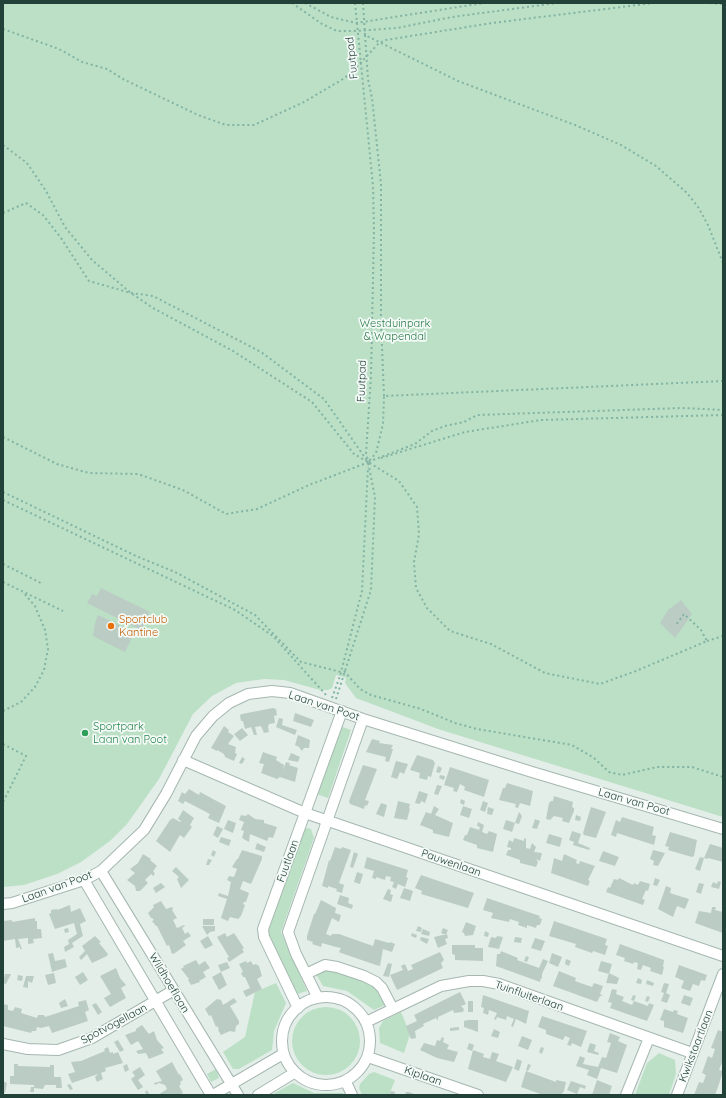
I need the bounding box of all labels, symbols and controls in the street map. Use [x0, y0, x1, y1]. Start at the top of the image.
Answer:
street label: Fuutpad [343, 36, 361, 80]
park label: Westduinpark & Wapendal [360, 317, 430, 343]
street label: Fuutpad [355, 360, 369, 402]
place label: Sportclub Kantine [119, 613, 167, 639]
marker: Sportclub Kantine [106, 621, 116, 631]
street label: Laan van Poot [287, 688, 361, 724]
place label: Sportpark Laan van Poot [93, 720, 167, 746]
marker: Sportpark Laan van Poot [80, 728, 90, 738]
street label: Laan van Poot [597, 785, 671, 819]
street label: Fuutlaan [274, 838, 302, 884]
street label: Pauwenlaan [419, 847, 483, 879]
street label: Laan van Poot [20, 868, 94, 906]
street label: Wildhoeflaan [146, 951, 192, 1015]
street label: Tuinfluiterlaan [493, 978, 565, 1014]
street label: Spotvogellaan [79, 1001, 149, 1047]
street label: Kwikstaartlaan [676, 1008, 716, 1084]
street label: Kiplaan [403, 1063, 443, 1089]

